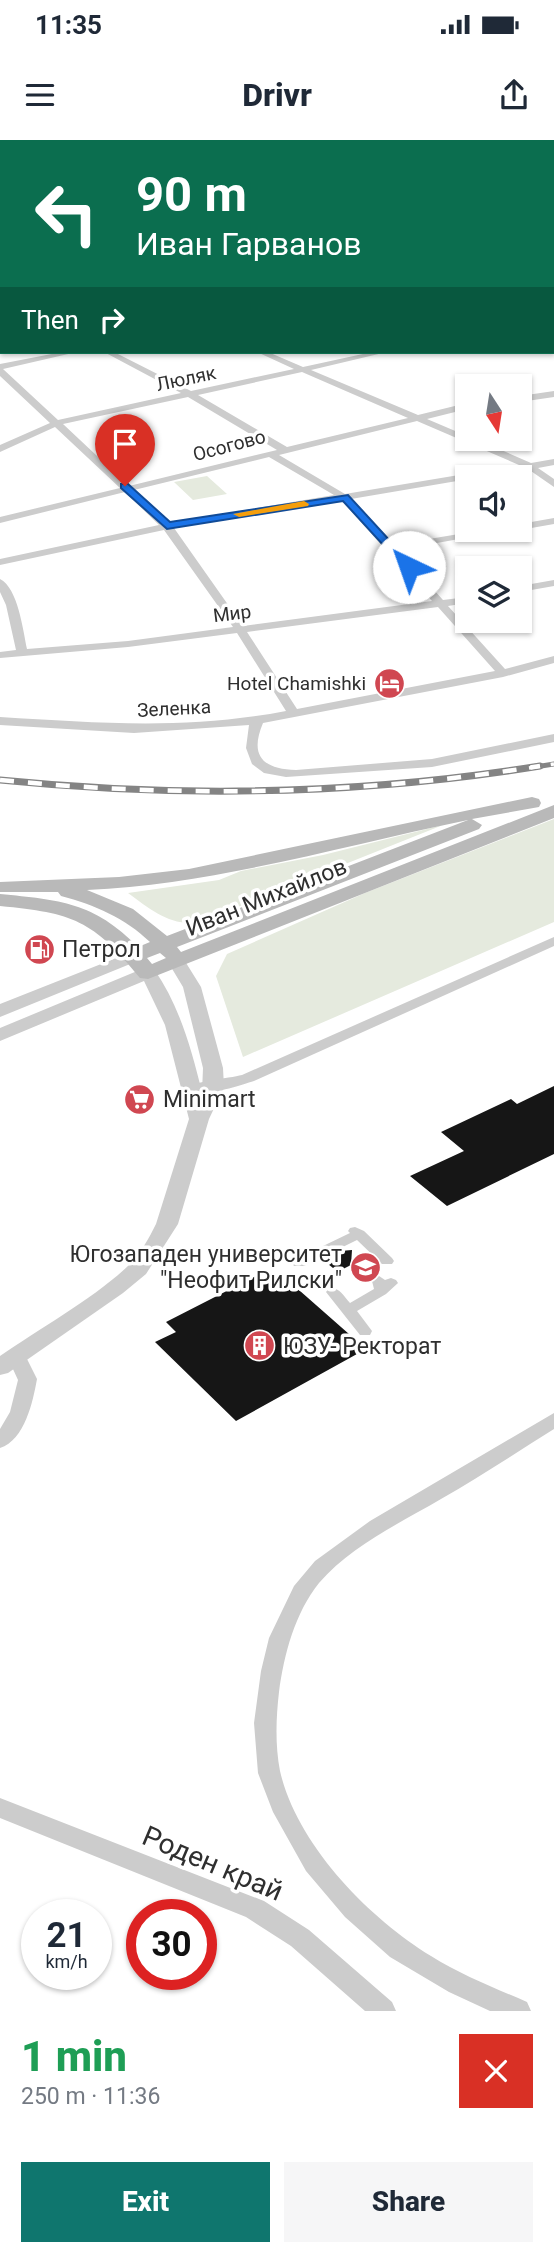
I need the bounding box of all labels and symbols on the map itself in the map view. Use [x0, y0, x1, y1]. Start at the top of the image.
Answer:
street label: Люляк [154, 361, 219, 396]
north arrow [455, 374, 532, 452]
pin [95, 414, 155, 486]
street label: Осогово [190, 425, 268, 466]
position arrow [372, 530, 446, 604]
street label: Мир [212, 600, 252, 627]
hotel icon: Hotel Chamishki [372, 666, 406, 700]
place label: Hotel Chamishki [227, 672, 366, 695]
street label: Зеленка [136, 695, 212, 722]
street label: Иван Михайлов [182, 853, 351, 942]
fuel station icon: Петрол [22, 932, 56, 966]
place label: Петрол [62, 936, 141, 963]
supermarket icon: Minimart [123, 1082, 157, 1116]
place label: Minimart [163, 1086, 256, 1113]
place label: Югозападен университет "Неофит Рилски" [70, 1241, 342, 1294]
school or university icon: Югозападен университет "Неофит Рилски" [348, 1250, 382, 1284]
building icon: ЮЗУ- Ректорат [243, 1329, 277, 1363]
place label: ЮЗУ- Ректорат [283, 1333, 441, 1360]
street label: Роден край [138, 1819, 288, 1908]
speed limit sign: 30 [126, 1899, 217, 1990]

